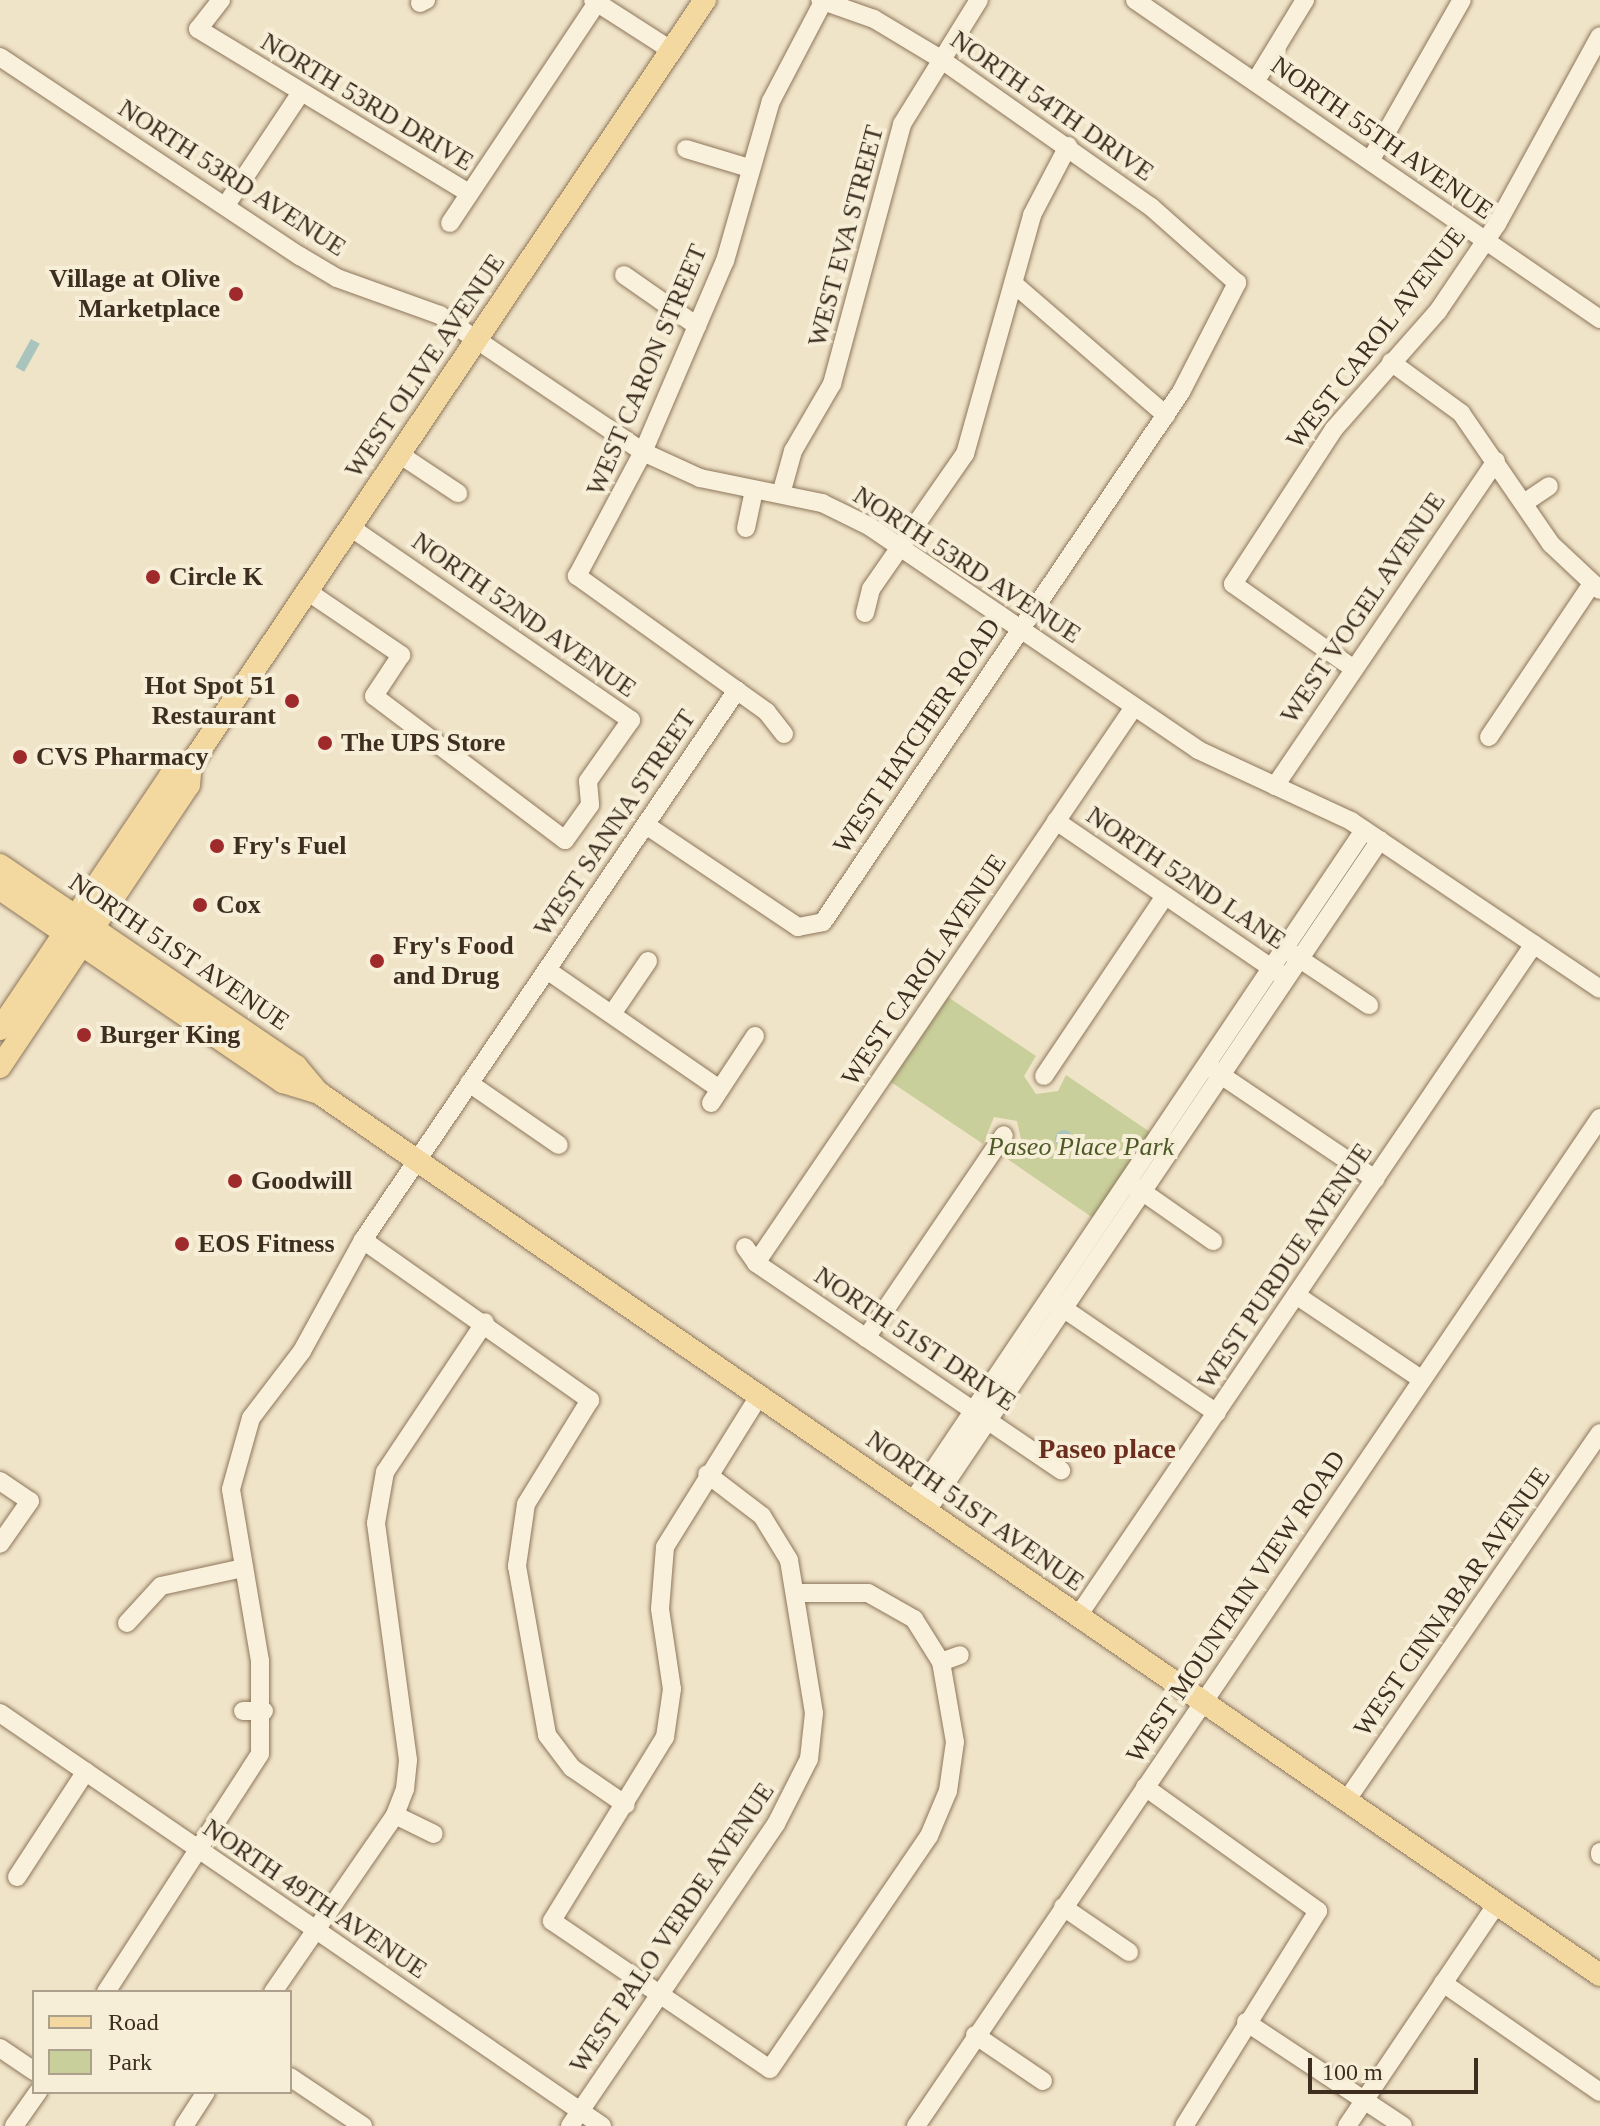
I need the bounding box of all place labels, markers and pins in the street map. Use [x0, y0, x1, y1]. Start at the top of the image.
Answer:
place label: Village at Olive Marketplace [49, 263, 220, 324]
marker: Village at Olive Marketplace [227, 285, 245, 303]
place label: Circle K [169, 561, 263, 593]
marker: Circle K [144, 568, 162, 586]
place label: Hot Spot 51 Restaurant [145, 670, 276, 732]
marker: Hot Spot 51 Restaurant [283, 692, 301, 710]
place label: The UPS Store [341, 727, 505, 759]
marker: The UPS Store [316, 734, 334, 752]
place label: CVS Pharmacy [36, 741, 209, 773]
marker: CVS Pharmacy [11, 748, 29, 766]
place label: Fry's Fuel [233, 830, 346, 862]
marker: Fry's Fuel [208, 837, 226, 855]
place label: Cox [216, 889, 261, 921]
marker: Cox [191, 896, 209, 914]
place label: Fry's Food and Drug [393, 930, 514, 992]
marker: Fry's Food and Drug [368, 952, 386, 970]
place label: Burger King [100, 1019, 241, 1051]
marker: Burger King [75, 1026, 93, 1044]
place label: Goodwill [251, 1165, 352, 1197]
marker: Goodwill [226, 1172, 244, 1190]
place label: EOS Fitness [198, 1228, 335, 1260]
marker: EOS Fitness [173, 1235, 191, 1253]

